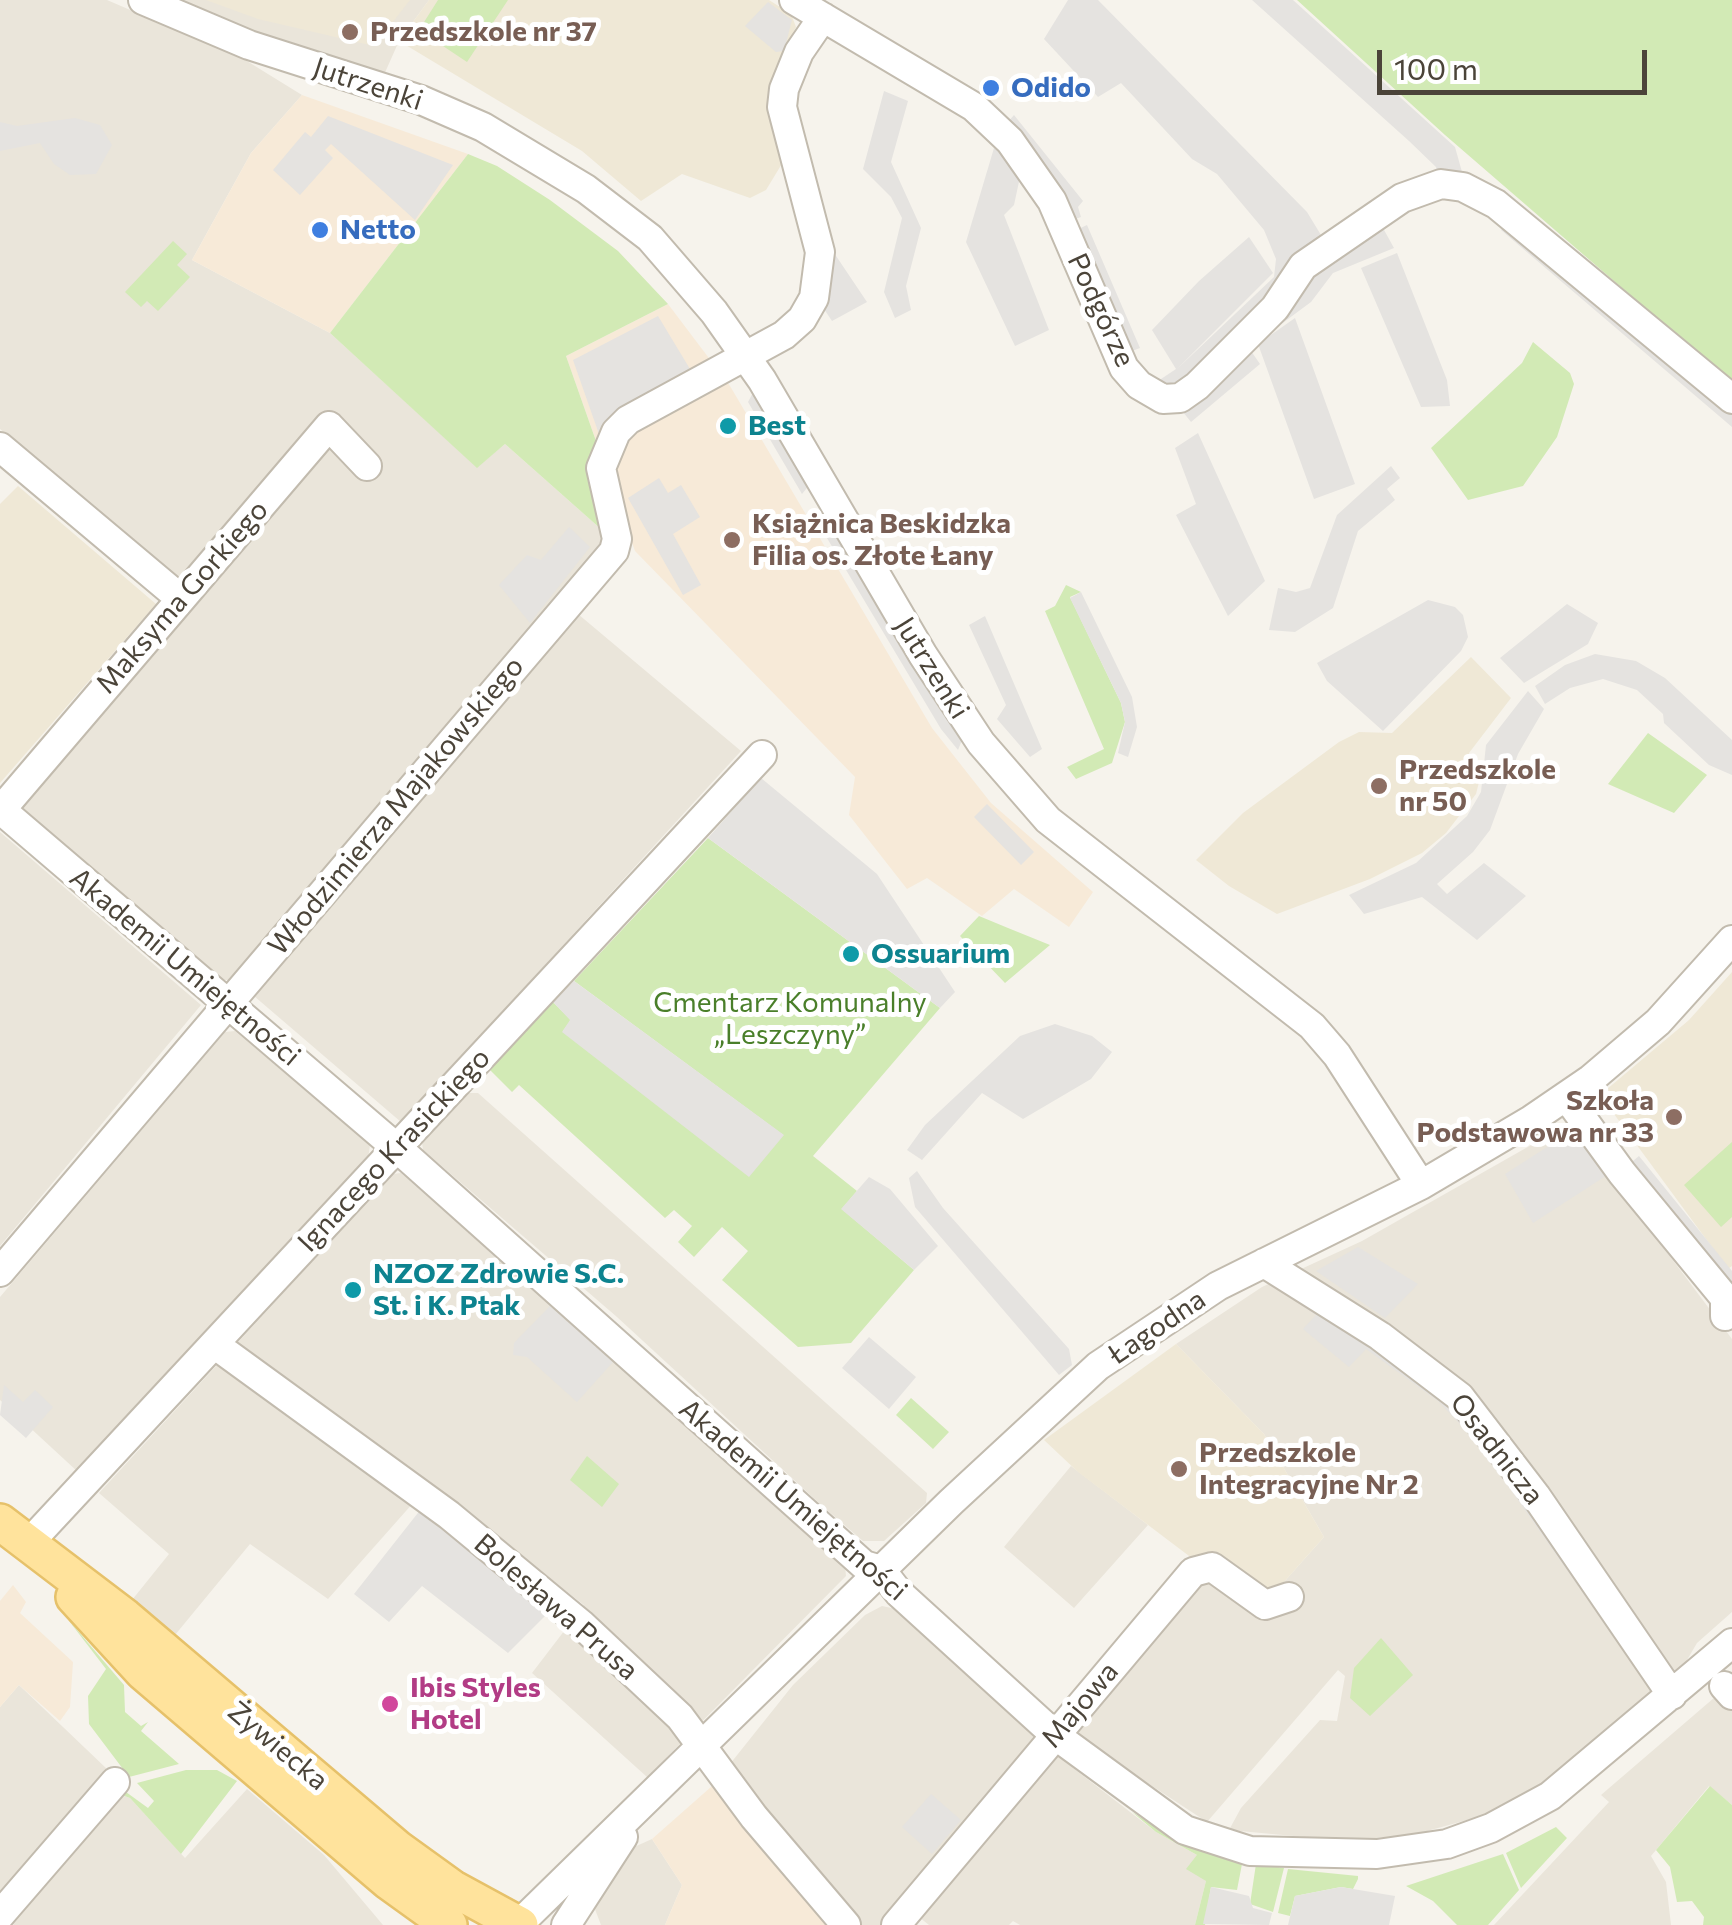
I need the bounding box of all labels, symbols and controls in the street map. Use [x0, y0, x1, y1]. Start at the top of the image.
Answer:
place label: Przedszkole nr 37 [370, 15, 597, 49]
marker: Przedszkole nr 37 [339, 21, 361, 43]
scale bar [1382, 30, 1652, 92]
text: 100 m [1394, 49, 1478, 86]
street label: Jutrzenki [309, 50, 427, 118]
place label: Odido [1011, 71, 1091, 105]
marker: Odido [980, 77, 1002, 99]
place label: Netto [340, 213, 416, 247]
marker: Netto [309, 219, 331, 241]
street label: Podgórze [1060, 248, 1142, 372]
place label: Best [748, 409, 806, 443]
marker: Best [717, 415, 739, 437]
street label: Maksyma Gorkiego [89, 494, 275, 700]
place label: Książnica Beskidzka Filia os. Złote Łany [752, 507, 1011, 573]
marker: Książnica Beskidzka Filia os. Złote Łany [721, 529, 743, 551]
street label: Jutrzenki [888, 611, 976, 725]
street label: Włodzimierza Majakowskiego [261, 650, 531, 962]
place label: Przedszkole nr 50 [1399, 753, 1556, 819]
marker: Przedszkole nr 50 [1368, 775, 1390, 797]
street label: Akademii Umiejętności [63, 861, 307, 1073]
place label: Ossuarium [871, 937, 1010, 971]
marker: Ossuarium [840, 943, 862, 965]
park label: Cmentarz Komunalny „Leszczyny” [653, 986, 927, 1052]
street label: Ignacego Krasickiego [291, 1041, 497, 1259]
place label: Szkoła Podstawowa nr 33 [1417, 1084, 1654, 1150]
marker: Szkoła Podstawowa nr 33 [1663, 1106, 1685, 1128]
place label: NZOZ Zdrowie S.C. St. i K. Ptak [373, 1257, 624, 1323]
marker: NZOZ Zdrowie S.C. St. i K. Ptak [342, 1279, 364, 1301]
street label: Łagodna [1102, 1282, 1212, 1372]
street label: Osadnicza [1443, 1387, 1551, 1511]
street label: Akademii Umiejętności [672, 1392, 914, 1608]
place label: Przedszkole Integracyjne Nr 2 [1199, 1436, 1419, 1502]
marker: Przedszkole Integracyjne Nr 2 [1168, 1458, 1190, 1480]
street label: Bolesława Prusa [467, 1527, 645, 1687]
street label: Majowa [1035, 1655, 1125, 1755]
place label: Ibis Styles Hotel [410, 1671, 541, 1737]
marker: Ibis Styles Hotel [379, 1693, 401, 1715]
street label: Żywiecka [221, 1694, 335, 1798]

